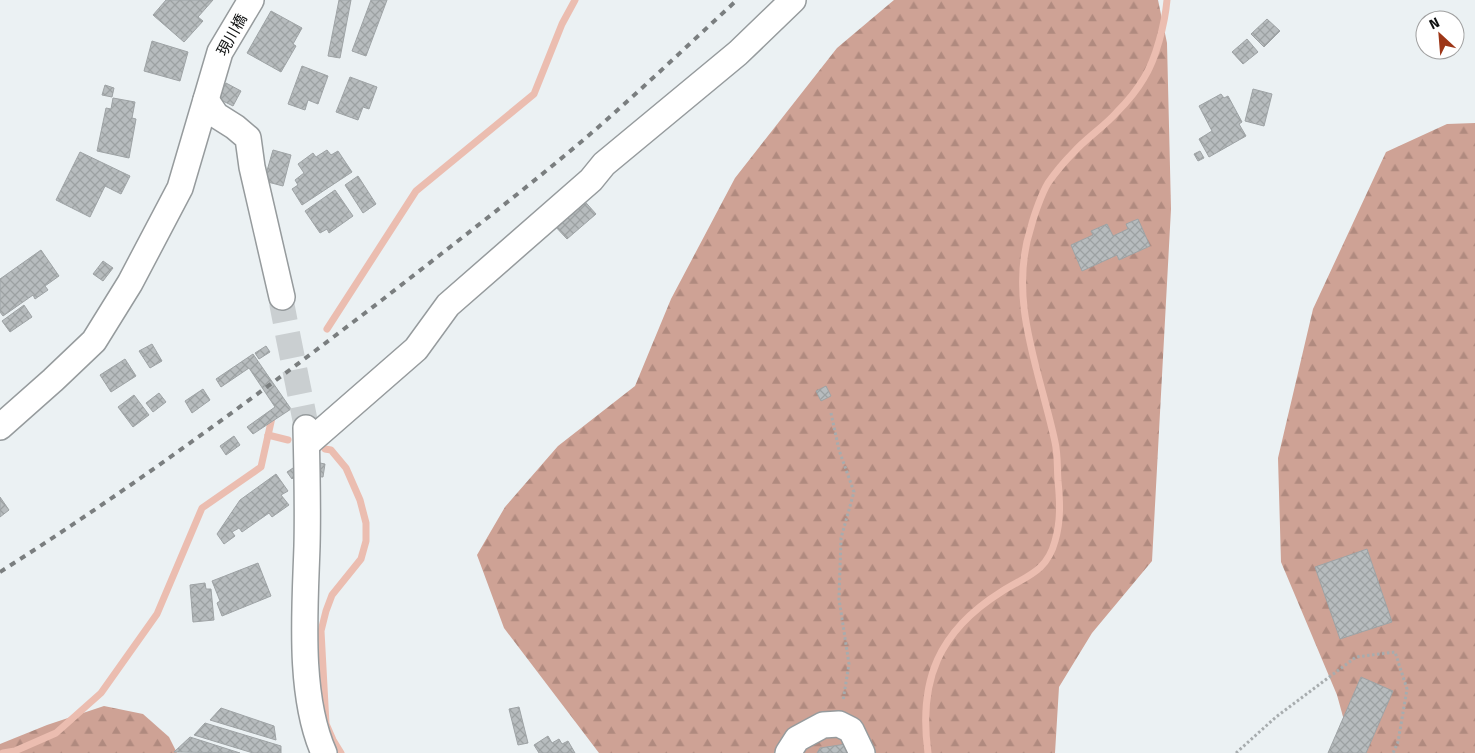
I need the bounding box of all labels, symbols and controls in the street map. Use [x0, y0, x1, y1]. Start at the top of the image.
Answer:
north arrow [1415, 10, 1465, 60]
street label: 現川橋 [213, 11, 251, 59]
text: N [1427, 14, 1442, 33]

